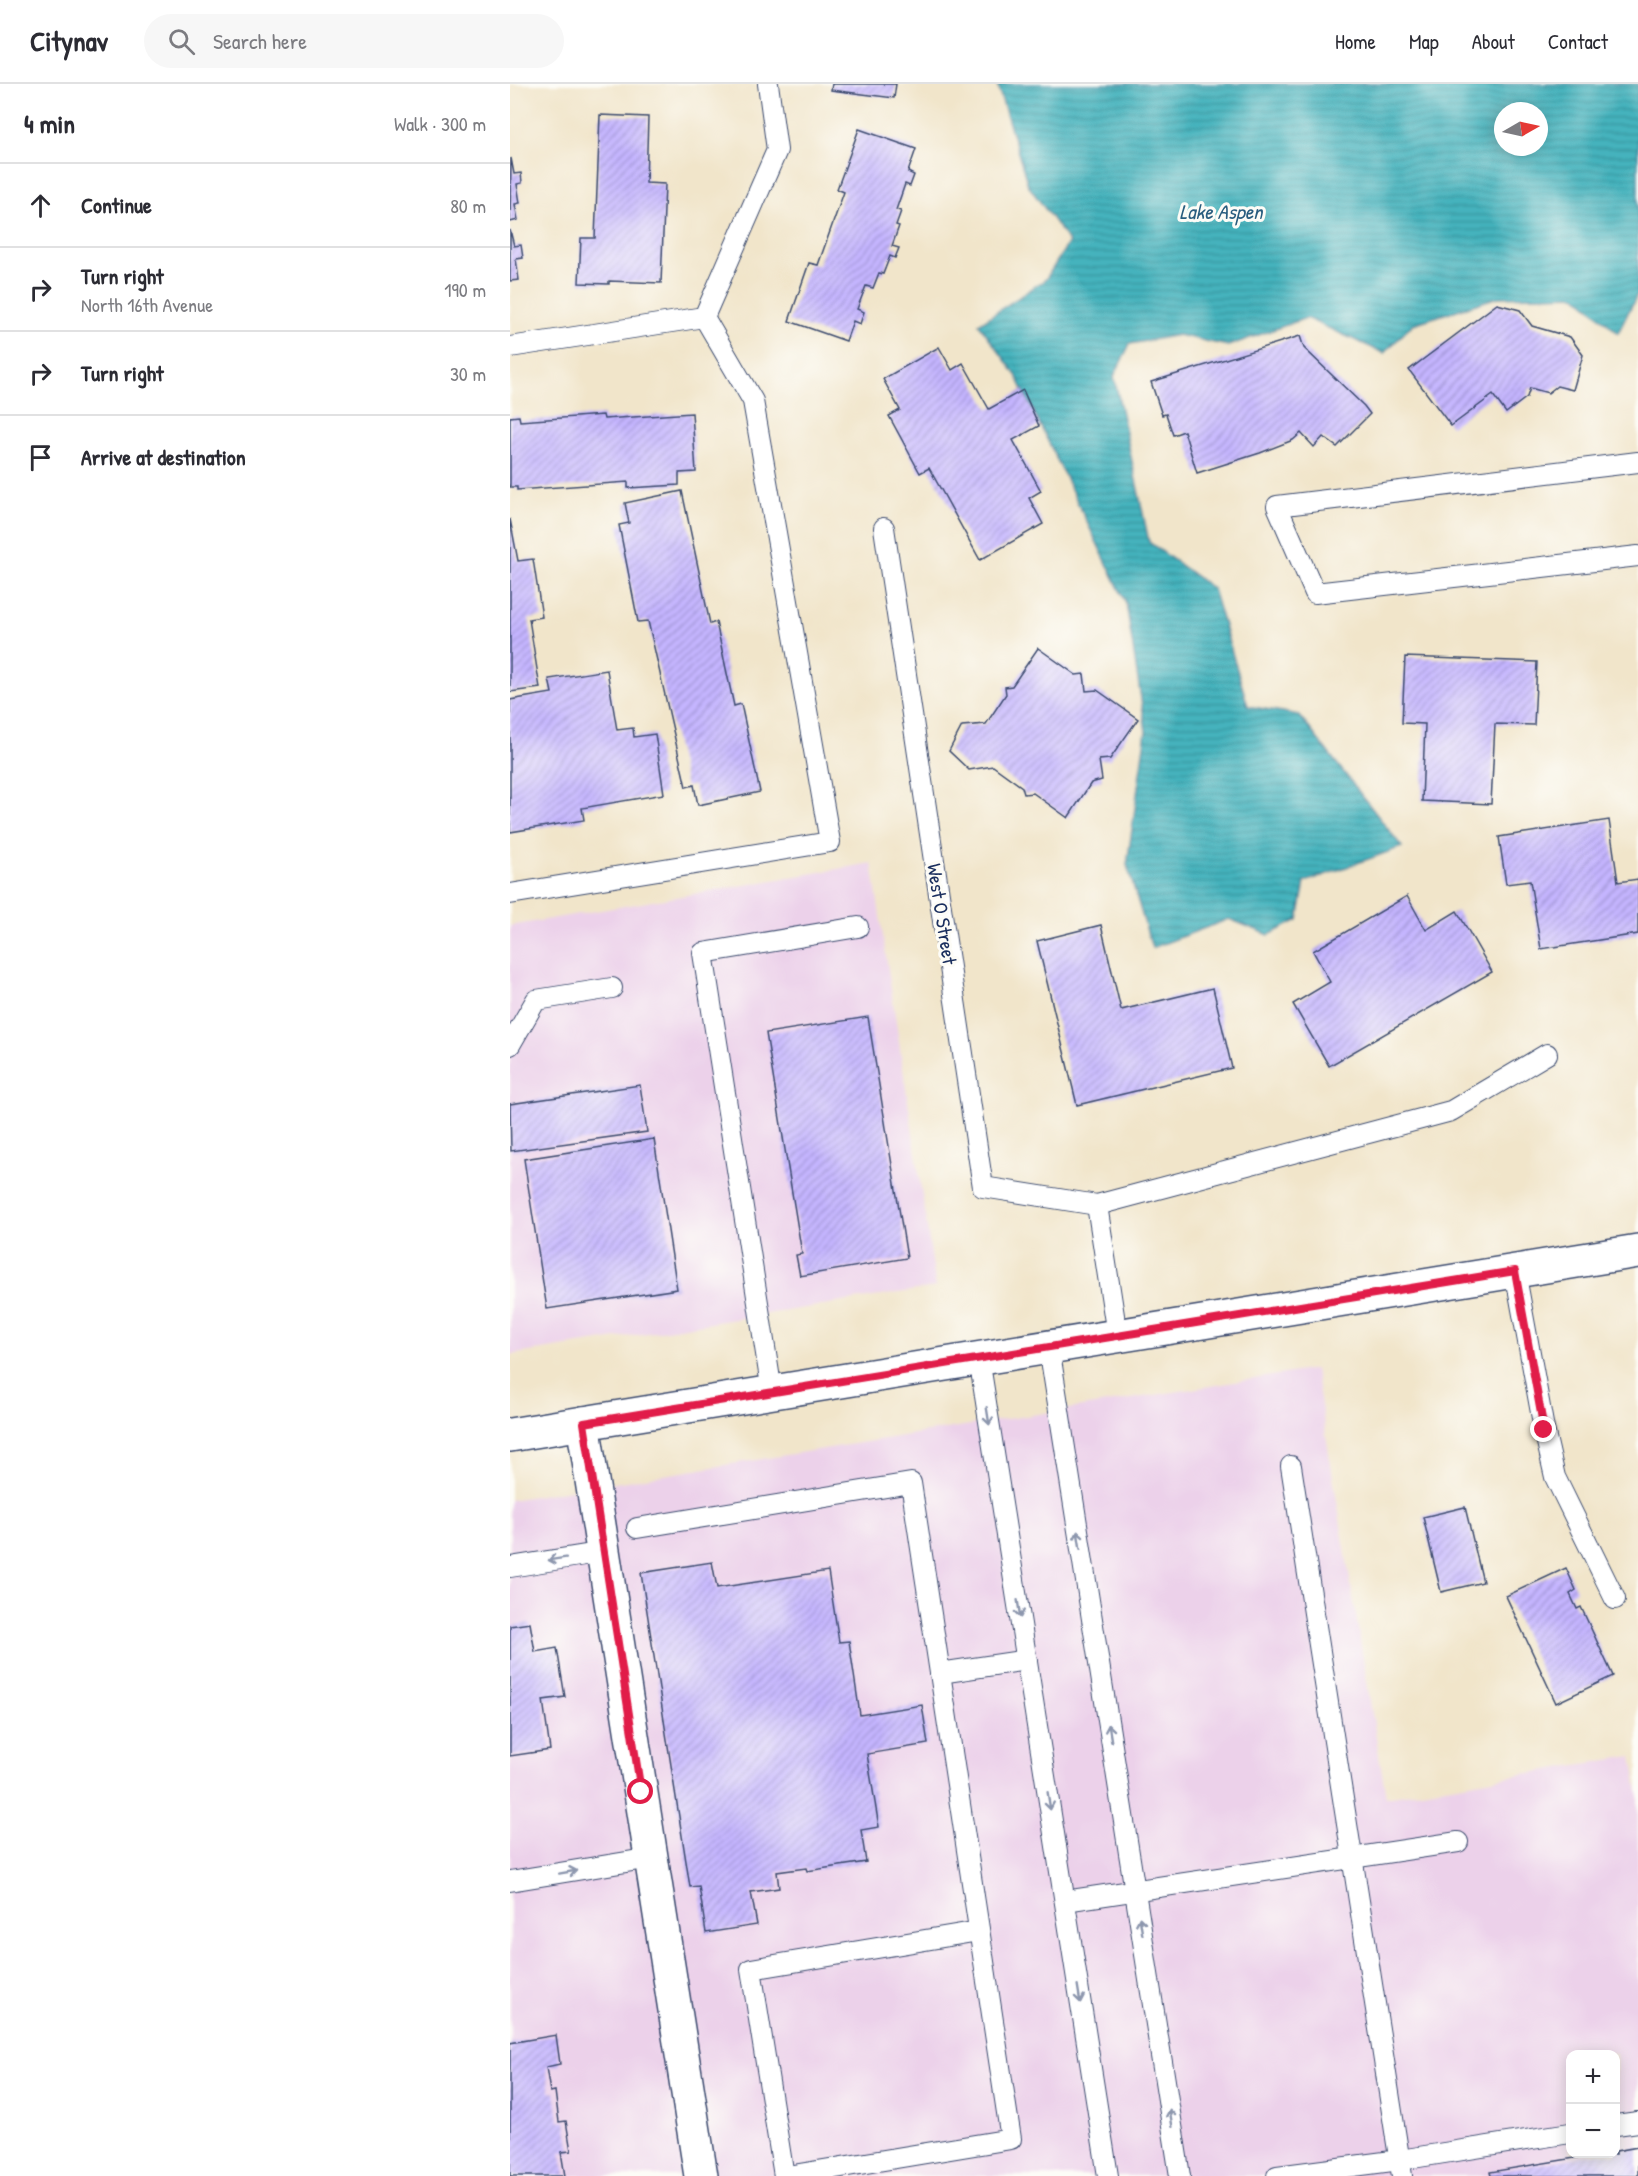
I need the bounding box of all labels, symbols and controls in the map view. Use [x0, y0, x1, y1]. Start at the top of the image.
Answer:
search box [144, 14, 564, 68]
text: Citynav [30, 22, 108, 60]
icon: search [165, 25, 198, 58]
text: Search here [213, 26, 307, 56]
text: Home [1335, 27, 1376, 56]
text: Map [1409, 27, 1439, 56]
text: About [1472, 27, 1515, 56]
text: Contact [1548, 27, 1608, 56]
north arrow [1494, 102, 1548, 156]
text: 4 min [24, 106, 75, 141]
text: Walk · 300 m [394, 110, 486, 137]
icon: ahead [24, 189, 57, 222]
text: Continue [81, 190, 152, 220]
text: 80 m [450, 192, 486, 219]
water label: Lake Aspen [1179, 197, 1264, 226]
text: Turn right [81, 261, 164, 291]
icon: right [24, 273, 57, 306]
text: 190 m [444, 276, 486, 303]
text: North 16th Avenue [81, 291, 213, 318]
icon: right [24, 357, 57, 390]
text: Turn right [81, 358, 164, 388]
text: 30 m [450, 360, 486, 387]
icon: arrive [24, 441, 57, 474]
text: Arrive at destination [81, 442, 246, 472]
street label: West O Street [921, 862, 964, 967]
one-way arrow [983, 1406, 994, 1425]
route end [1530, 1416, 1556, 1442]
one-way arrow [1074, 1531, 1085, 1551]
one-way arrow [548, 1554, 567, 1565]
one-way arrow [1013, 1598, 1024, 1618]
one-way arrow [1104, 1724, 1115, 1743]
route start [627, 1778, 653, 1804]
one-way arrow [1044, 1791, 1055, 1811]
one-way arrow [557, 1866, 577, 1877]
one-way arrow [1135, 1916, 1146, 1936]
one-way arrow [1074, 1983, 1085, 2003]
map controls [1566, 2050, 1620, 2158]
button: + [1566, 2050, 1620, 2104]
button: − [1566, 2104, 1620, 2158]
one-way arrow [1165, 2109, 1176, 2129]

